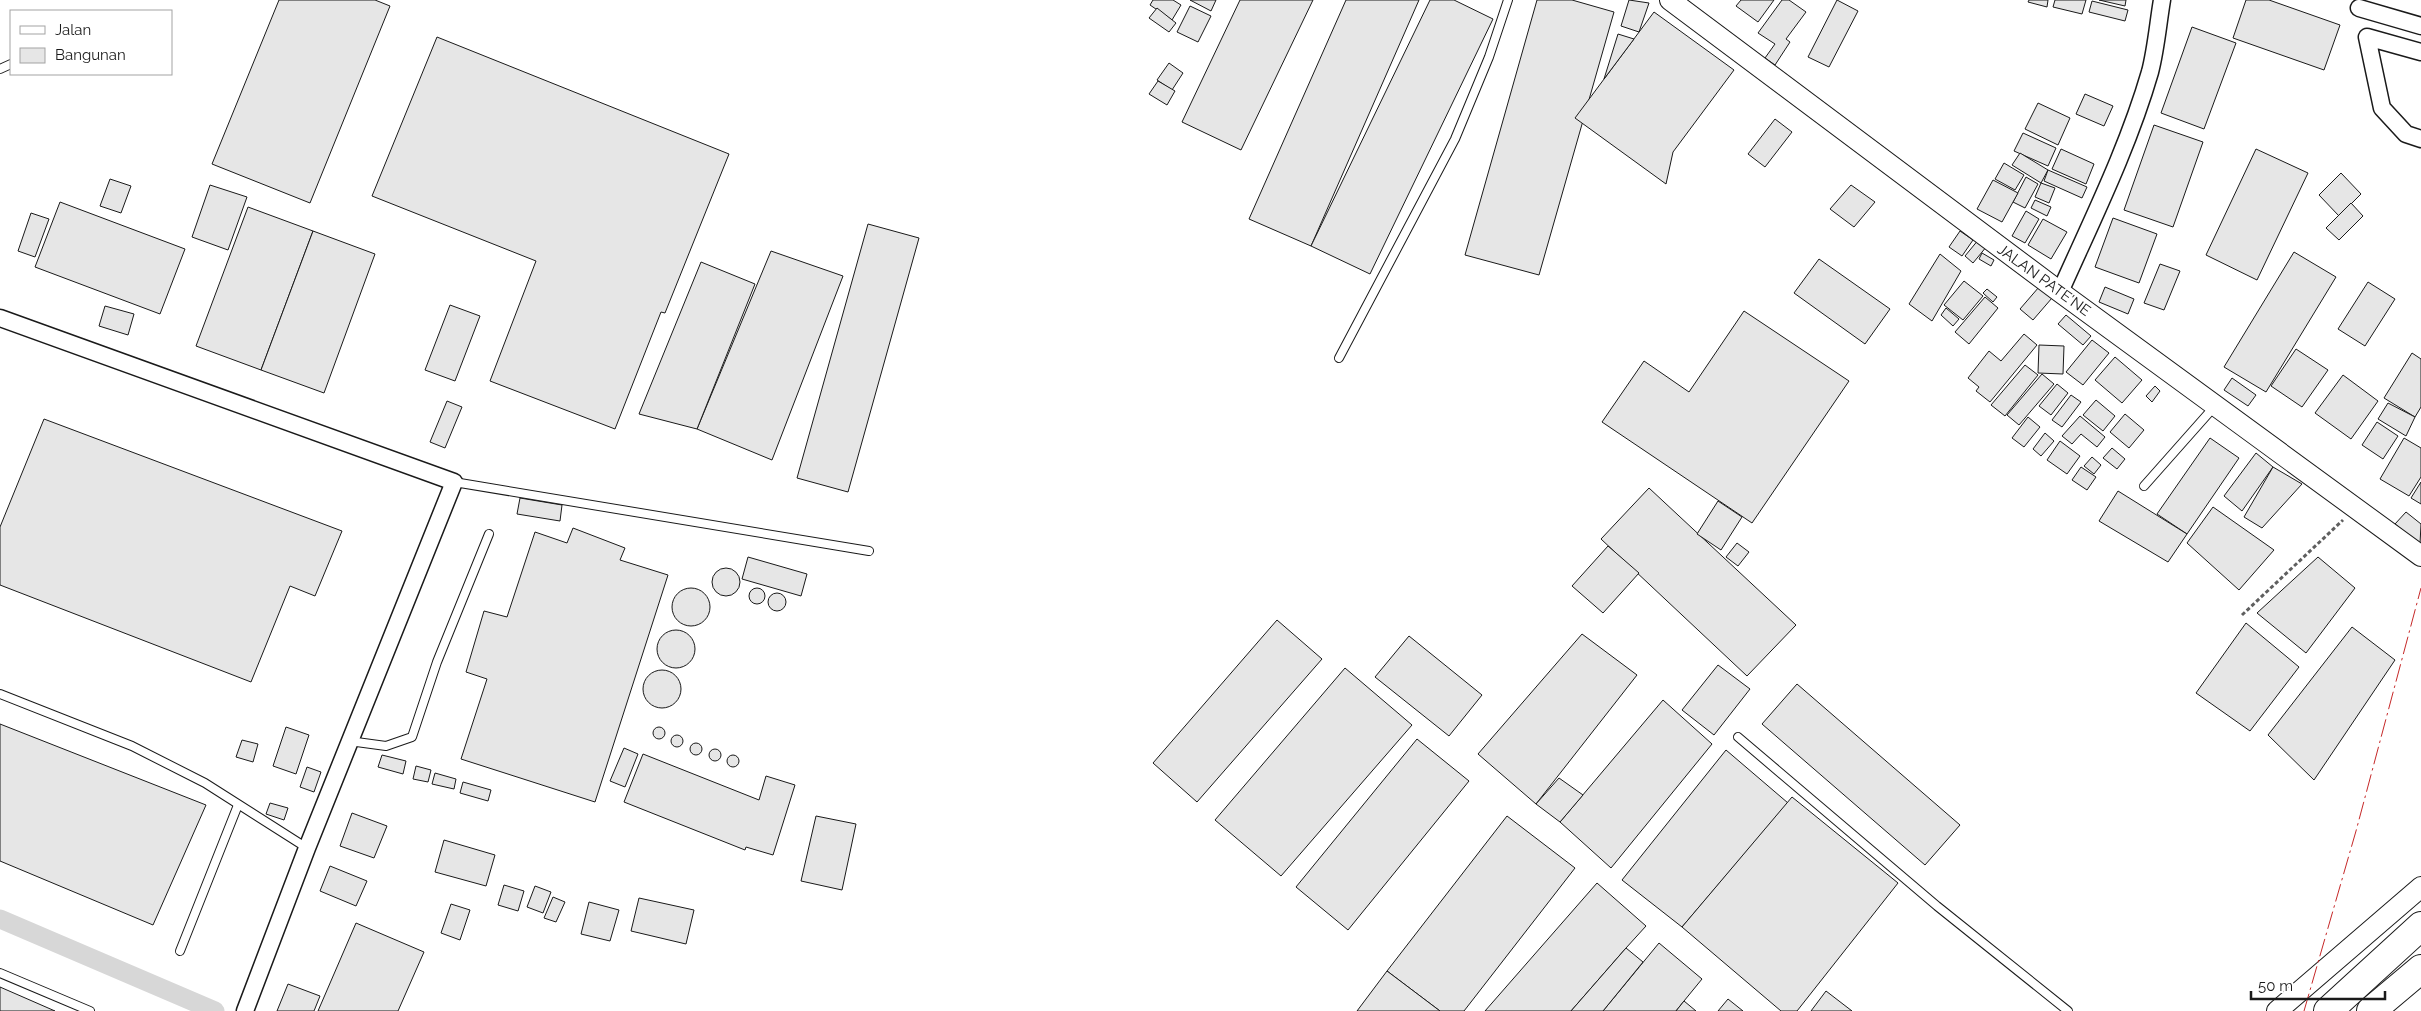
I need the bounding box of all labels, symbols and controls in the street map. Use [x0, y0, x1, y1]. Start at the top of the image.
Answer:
legend [10, 10, 172, 75]
text: Jalan [55, 21, 91, 39]
text: Bangunan [55, 46, 126, 64]
street label: JALAN PATE'NE [1994, 240, 2094, 320]
scale bar [2251, 968, 2385, 1000]
text: 50 m [2258, 977, 2293, 995]

